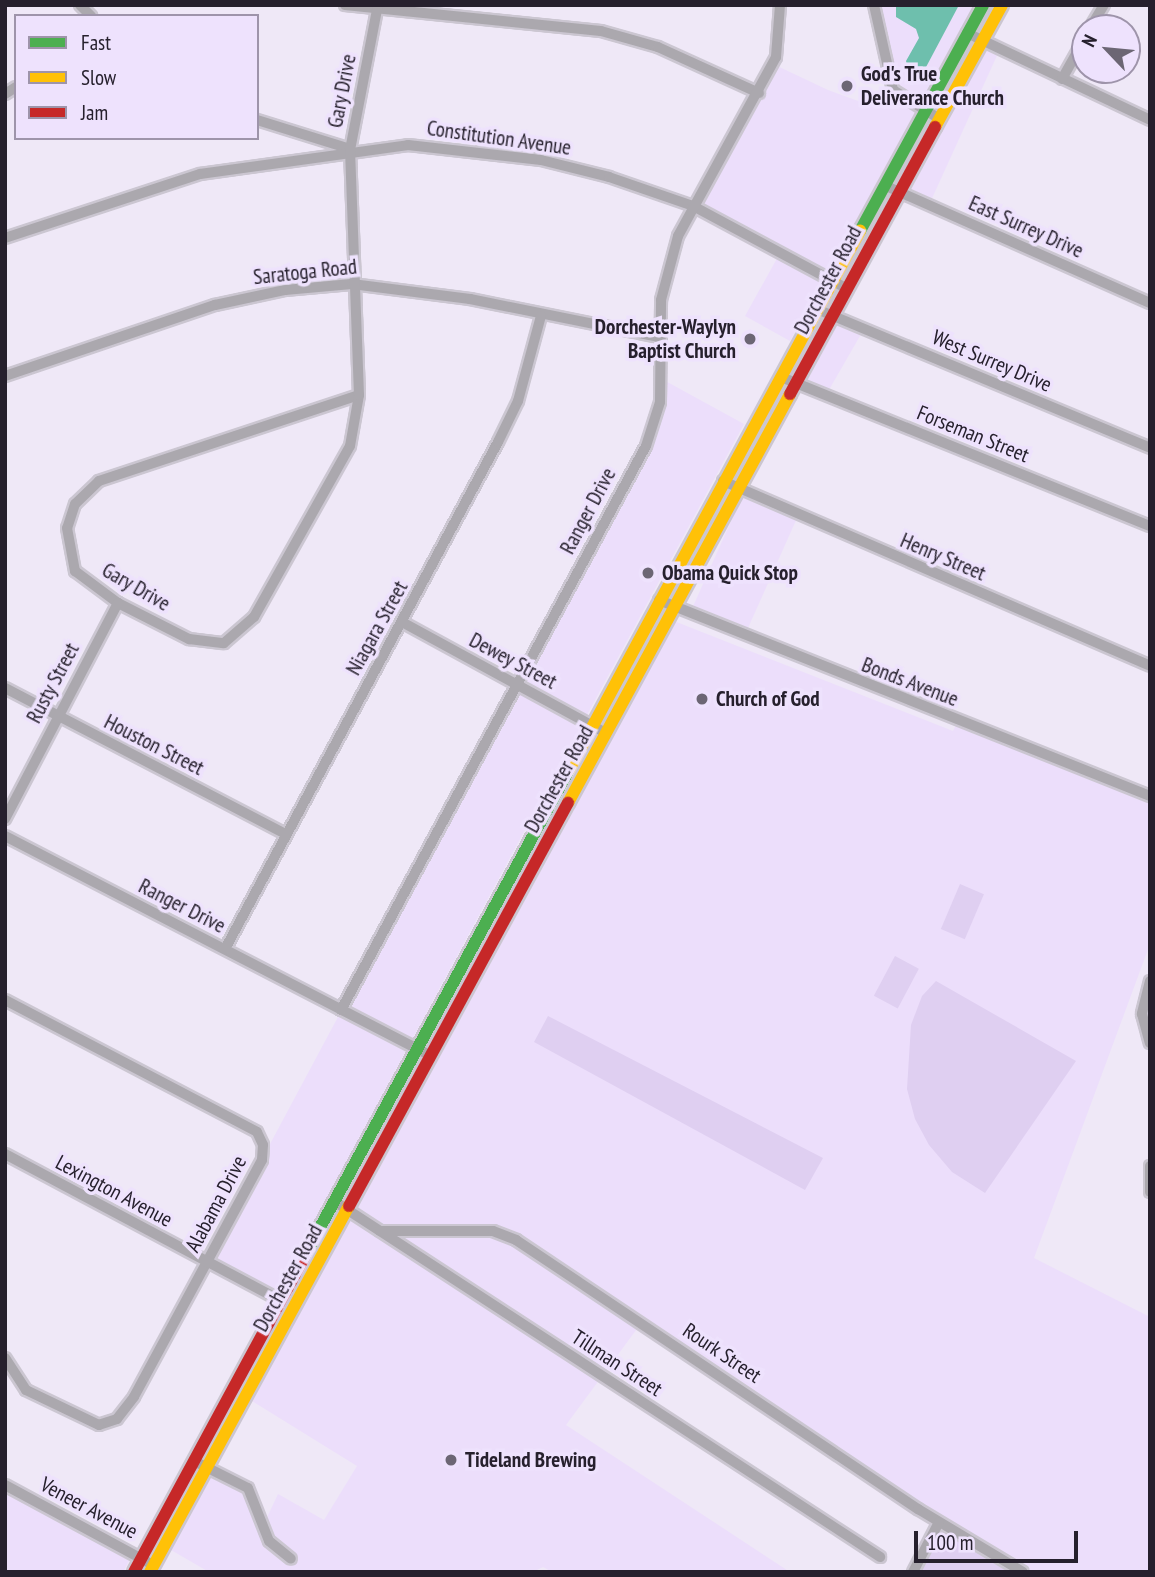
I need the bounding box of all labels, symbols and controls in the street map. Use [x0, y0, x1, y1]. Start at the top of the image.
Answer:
legend [14, 14, 259, 140]
north arrow [1071, 14, 1141, 84]
text: Fast [81, 29, 111, 56]
text: N [1076, 31, 1102, 51]
street label: Gary Drive [322, 52, 362, 130]
place label: God's True Deliverance Church [861, 61, 1004, 111]
text: Slow [81, 64, 116, 91]
marker: God's True Deliverance Church [839, 78, 855, 94]
text: Jam [81, 99, 108, 126]
street label: Constitution Avenue [425, 115, 573, 161]
street label: East Surrey Drive [965, 190, 1087, 264]
street label: Dorchester Road [789, 222, 867, 338]
street label: Saratoga Road [252, 254, 358, 290]
place label: Dorchester-Waylyn Baptist Church [595, 314, 736, 364]
street label: West Surrey Drive [928, 324, 1056, 398]
marker: Dorchester-Waylyn Baptist Church [742, 331, 758, 347]
street label: Forseman Street [913, 400, 1033, 468]
street label: Ranger Drive [555, 464, 621, 558]
street label: Henry Street [896, 528, 990, 586]
street label: Gary Drive [97, 557, 175, 617]
place label: Obama Quick Stop [662, 560, 799, 586]
marker: Obama Quick Stop [640, 565, 656, 581]
street label: Niagara Street [341, 576, 413, 680]
street label: Dewey Street [465, 627, 561, 695]
street label: Rusty Street [21, 638, 85, 728]
street label: Bonds Avenue [858, 652, 962, 712]
place label: Church of God [716, 686, 820, 712]
marker: Church of God [694, 691, 710, 707]
street label: Houston Street [100, 709, 208, 781]
street label: Dorchester Road [519, 721, 599, 837]
street label: Ranger Drive [134, 873, 230, 939]
street label: Lexington Avenue [51, 1150, 177, 1232]
street label: Alabama Drive [180, 1152, 252, 1256]
street label: Dorchester Road [248, 1220, 328, 1336]
street label: Rourk Street [678, 1318, 766, 1388]
street label: Tillman Street [567, 1324, 667, 1402]
place label: Tideland Brewing [465, 1447, 596, 1473]
marker: Tideland Brewing [443, 1452, 459, 1468]
street label: Veneer Avenue [36, 1472, 142, 1544]
scale bar [917, 1518, 1082, 1562]
text: 100 m [927, 1529, 973, 1556]

